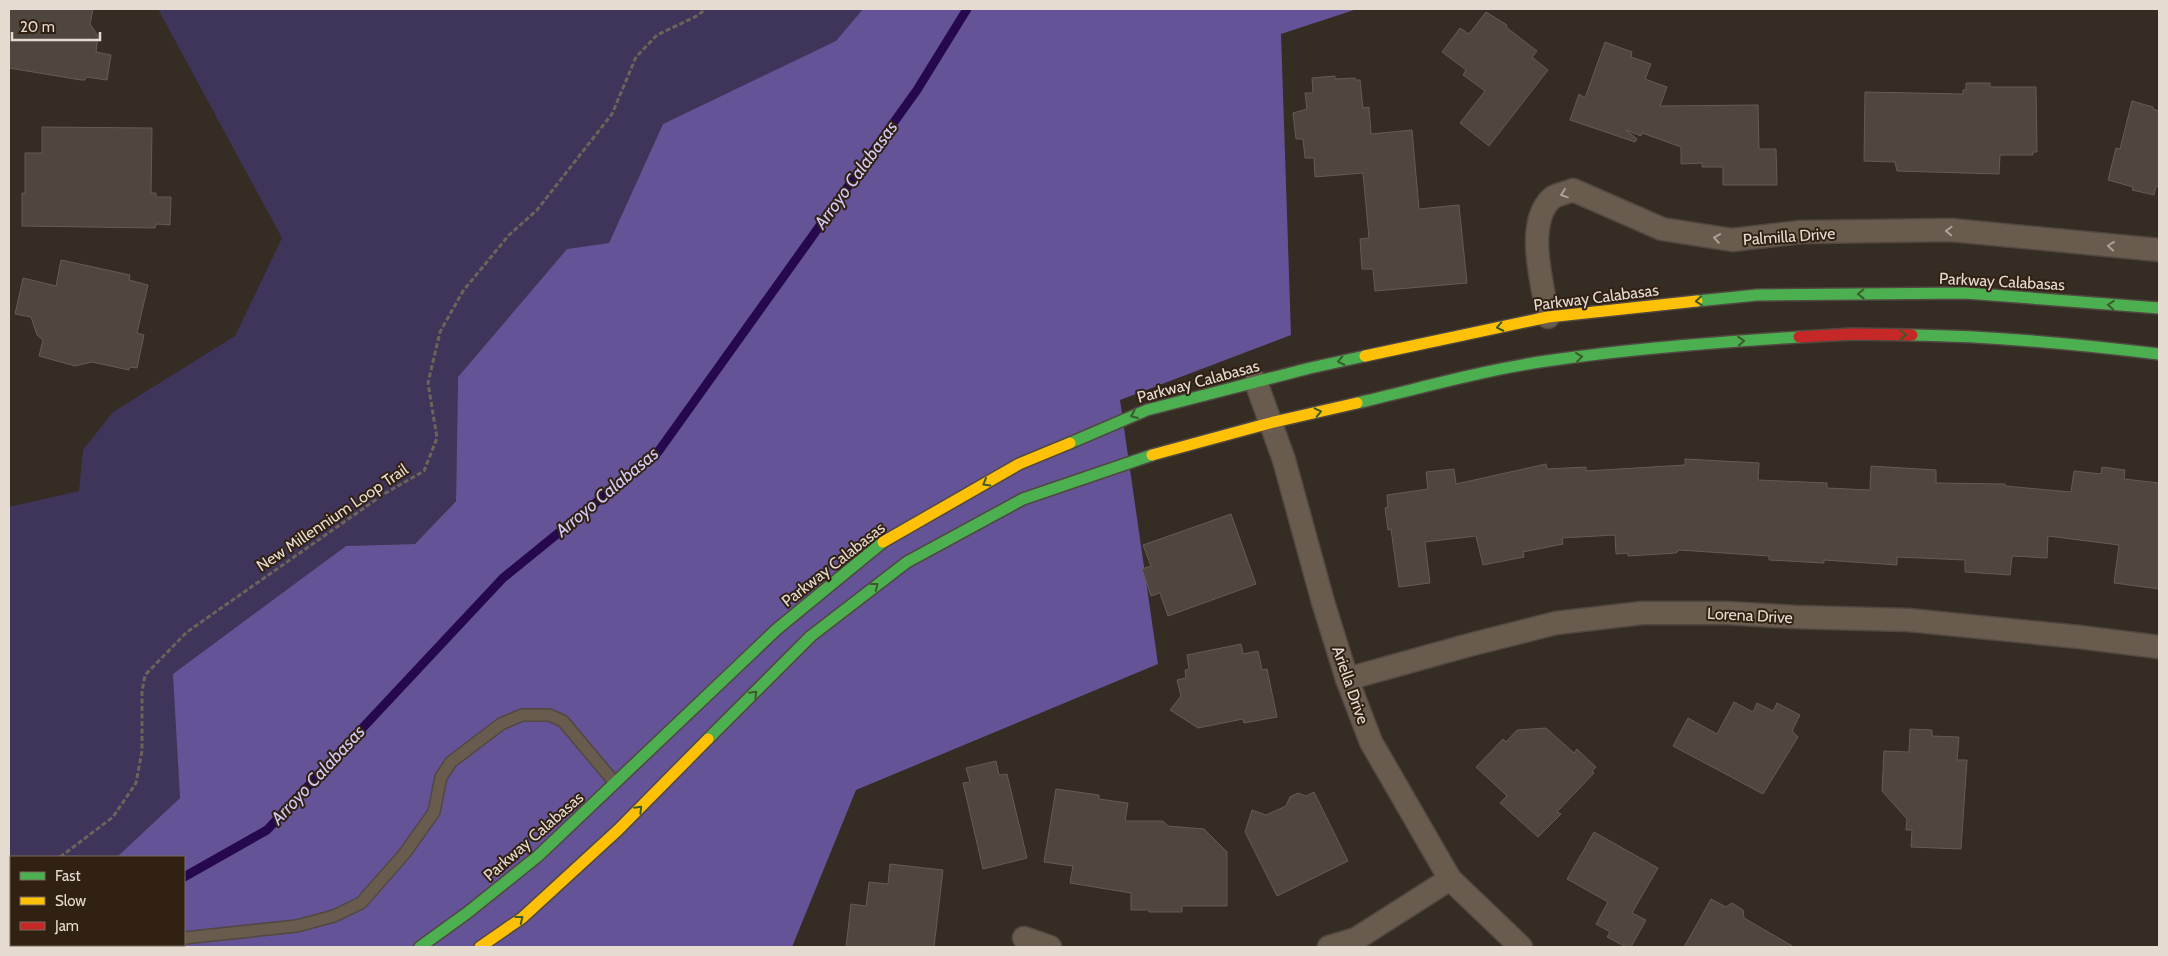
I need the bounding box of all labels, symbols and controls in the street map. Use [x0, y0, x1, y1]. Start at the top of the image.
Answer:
scale bar [12, 10, 100, 42]
text: 20 m [20, 18, 55, 36]
water label: Arroyo Calabasas [809, 117, 902, 234]
one-way arrow [1560, 188, 1569, 198]
street label: Palmilla Drive [1742, 224, 1836, 249]
one-way arrow [1945, 225, 1953, 236]
one-way arrow [1713, 233, 1721, 244]
one-way arrow [2106, 241, 2114, 252]
street label: Parkway Calabasas [1939, 269, 2066, 294]
street label: Parkway Calabasas [1532, 280, 1660, 315]
one-way arrow [1857, 289, 1864, 299]
one-way arrow [1695, 295, 1703, 306]
one-way arrow [2106, 299, 2114, 310]
one-way arrow [1496, 321, 1505, 332]
one-way arrow [1900, 330, 1907, 340]
one-way arrow [1737, 335, 1745, 346]
one-way arrow [1575, 352, 1583, 363]
street label: Parkway Calabasas [1135, 356, 1262, 407]
one-way arrow [1337, 356, 1346, 366]
one-way arrow [1313, 407, 1322, 418]
one-way arrow [1130, 409, 1139, 420]
water label: Arroyo Calabasas [550, 442, 663, 542]
street label: New Millennium Loop Trail [253, 460, 412, 575]
one-way arrow [982, 476, 991, 486]
street label: Parkway Calabasas [778, 518, 889, 611]
one-way arrow [870, 583, 879, 592]
street label: Lorena Drive [1707, 604, 1793, 627]
street label: Ariella Drive [1328, 644, 1373, 727]
one-way arrow [748, 690, 757, 699]
water label: Arroyo Calabasas [266, 721, 370, 830]
street label: Parkway Calabasas [480, 788, 587, 885]
one-way arrow [633, 806, 642, 815]
legend [10, 856, 185, 946]
text: Fast [55, 867, 80, 885]
text: Slow [55, 892, 86, 910]
one-way arrow [514, 916, 524, 925]
text: Jam [54, 917, 79, 935]

